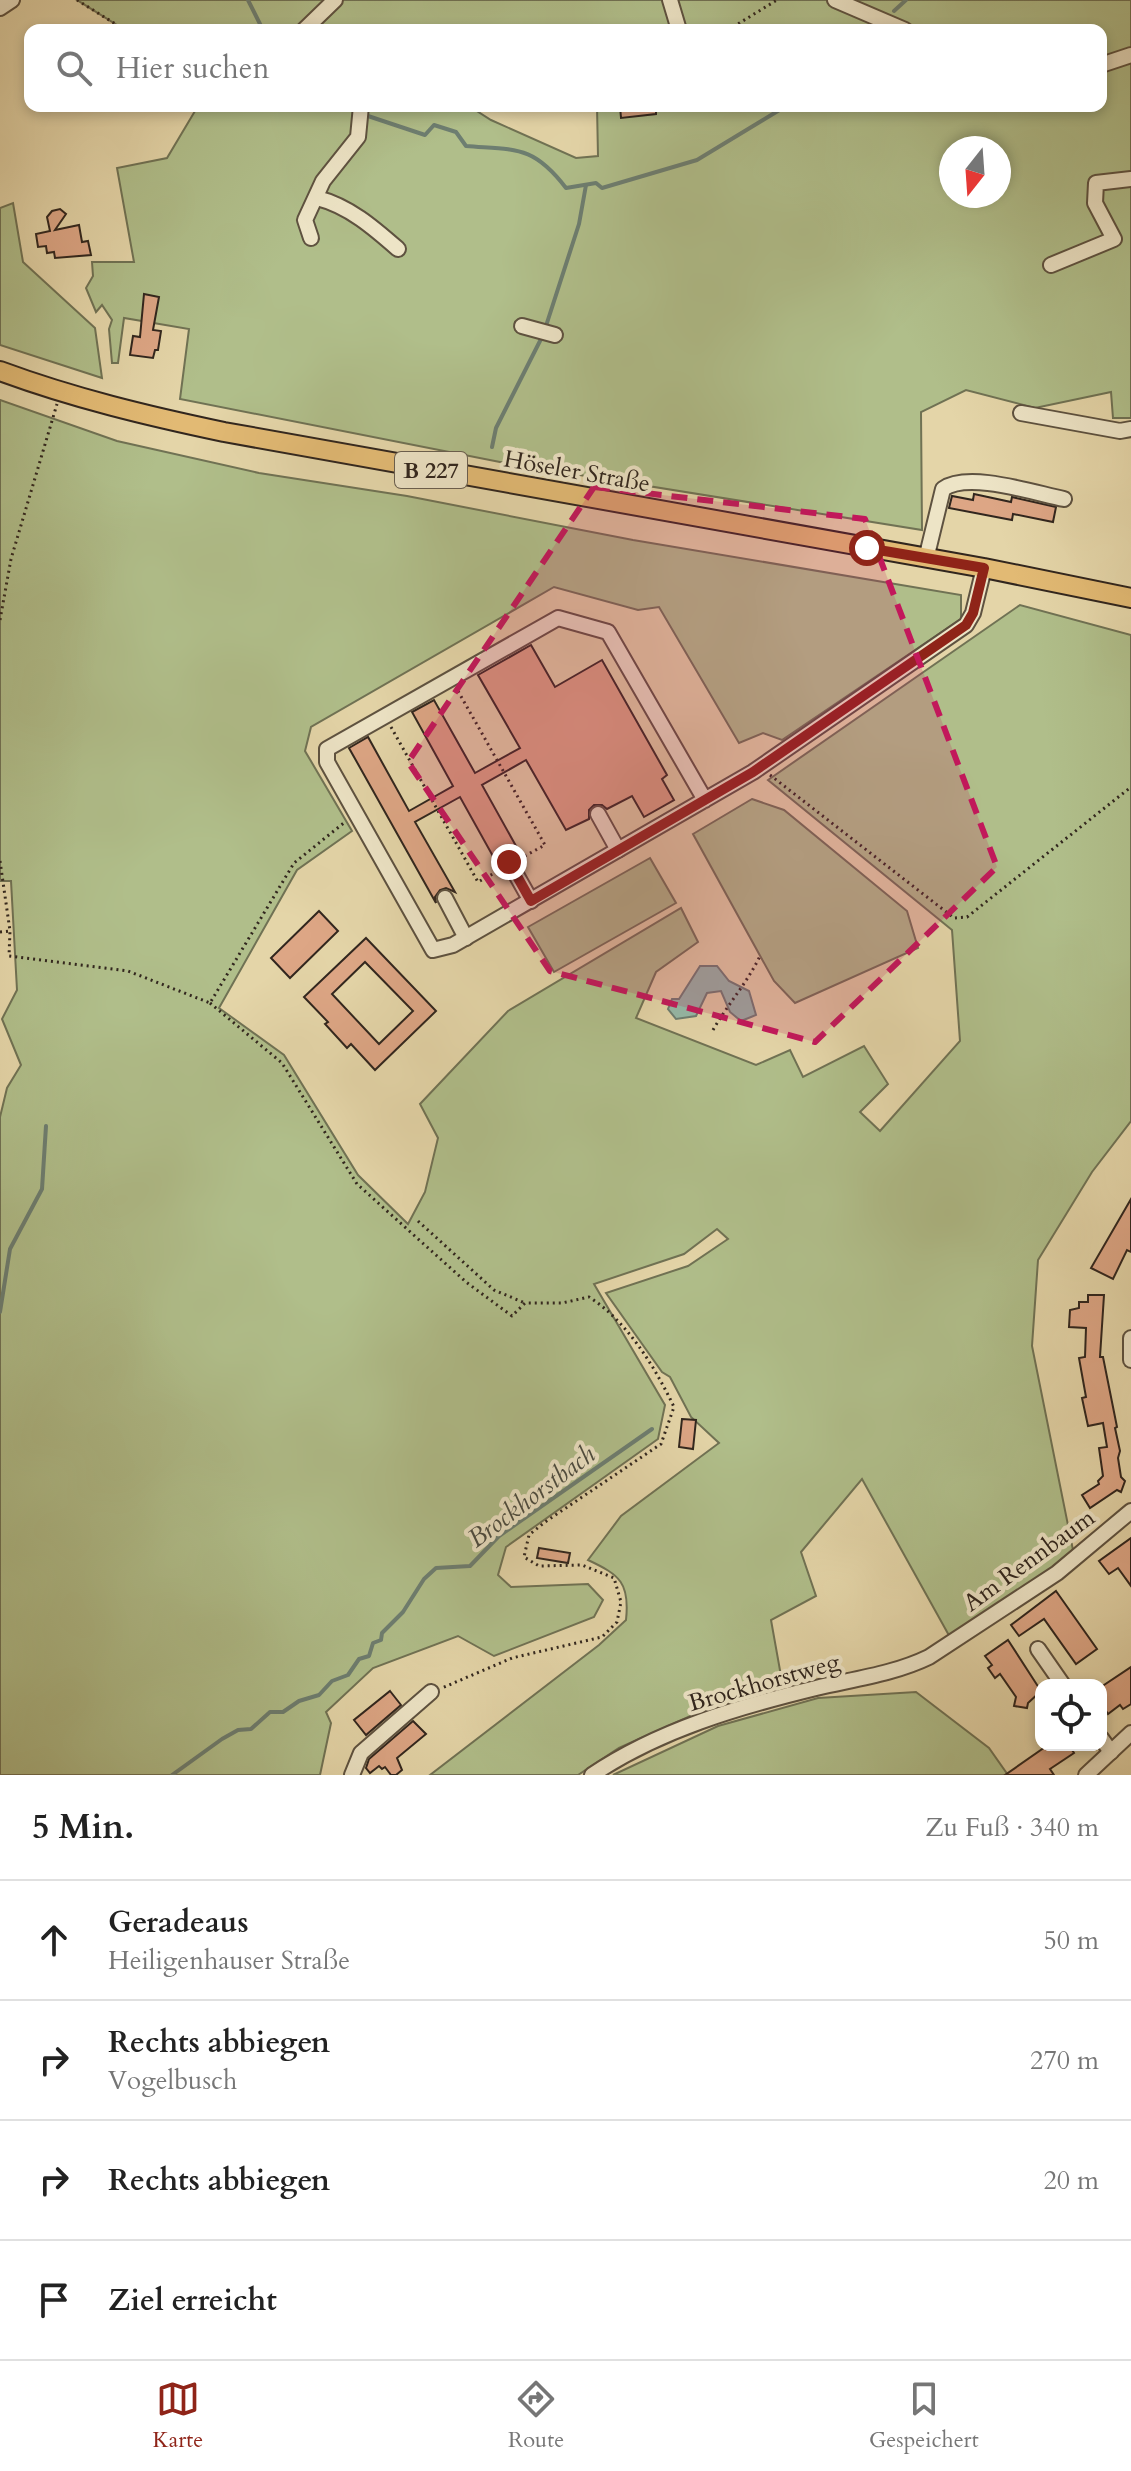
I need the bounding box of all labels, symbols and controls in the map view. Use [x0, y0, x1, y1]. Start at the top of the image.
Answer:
search box [24, 24, 1107, 112]
icon: search [52, 46, 96, 90]
text: Hier suchen [116, 48, 269, 89]
north arrow [939, 136, 1011, 208]
street label: Höseler Straße [501, 442, 653, 501]
road number: B 227 [395, 452, 467, 488]
route start [849, 530, 885, 566]
route end [491, 844, 527, 880]
water label: Brockhorstbach [460, 1437, 603, 1556]
street label: Am Rennbaum [957, 1501, 1102, 1619]
street label: Brockhorstweg [685, 1645, 844, 1720]
map controls [1035, 1679, 1107, 1751]
button: locate [1035, 1679, 1107, 1751]
text: 5 Min. [32, 1804, 134, 1850]
text: Zu Fuß · 340 m [925, 1810, 1099, 1845]
text: Geradeaus [108, 1902, 249, 1943]
icon: ahead [32, 1918, 76, 1962]
text: 50 m [1043, 1923, 1099, 1958]
text: Heiligenhauser Straße [108, 1943, 350, 1978]
text: Rechts abbiegen [108, 2022, 330, 2063]
icon: right [32, 2038, 76, 2082]
text: 270 m [1030, 2043, 1099, 2078]
text: Vogelbusch [108, 2063, 237, 2098]
icon: right [32, 2158, 76, 2202]
text: Rechts abbiegen [108, 2160, 330, 2201]
text: 20 m [1043, 2163, 1099, 2198]
icon: arrive [32, 2278, 76, 2322]
text: Ziel erreicht [108, 2280, 277, 2321]
tab: Karte [152, 2377, 203, 2455]
tab: Route [508, 2377, 564, 2455]
tab: Gespeichert [869, 2377, 979, 2455]

